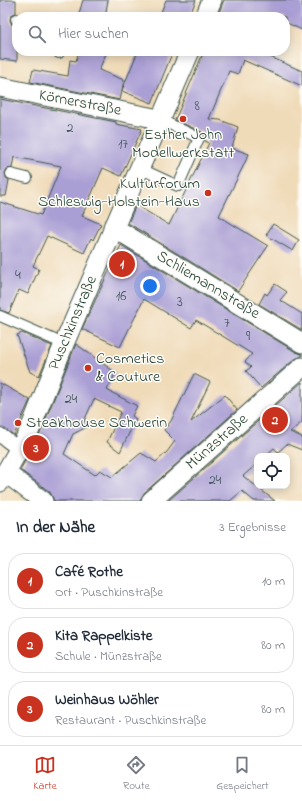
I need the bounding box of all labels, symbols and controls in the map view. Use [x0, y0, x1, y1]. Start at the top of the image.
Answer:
search box [12, 12, 290, 56]
icon: search [26, 23, 48, 45]
text: Hier suchen [58, 23, 129, 45]
street label: Körnerstraße [37, 83, 124, 123]
house number: 8 [194, 96, 200, 117]
marker: Esther John Modellwerkstatt [178, 114, 188, 124]
house number: 2 [67, 118, 74, 139]
place label: Esther John Modellwerkstatt [132, 123, 235, 165]
house number: 17 [118, 134, 128, 155]
place label: Kulturforum Schleswig-Holstein-Haus [38, 172, 200, 214]
marker: Kulturforum Schleswig-Holstein-Haus [203, 188, 213, 198]
street label: Schliemannstraße [152, 245, 265, 326]
pin: 1 [109, 249, 135, 279]
house number: 4 [15, 265, 21, 286]
street label: Puschkinstraße [42, 271, 104, 374]
your location [140, 276, 160, 296]
house number: 16 [116, 286, 126, 307]
house number: 3 [177, 292, 183, 313]
house number: 7 [224, 313, 230, 334]
house number: 9 [246, 326, 251, 347]
place label: Cosmetics & Couture [96, 347, 164, 389]
marker: Cosmetics & Couture [83, 363, 93, 373]
house number: 24 [65, 389, 78, 410]
pin: 2 [262, 405, 288, 435]
street label: Münzstraße [180, 407, 254, 476]
place label: Steakhouse Schwerin [26, 411, 167, 435]
marker: Steakhouse Schwerin [13, 418, 23, 428]
pin: 3 [23, 433, 49, 463]
map controls [254, 453, 290, 489]
button: locate [254, 453, 290, 489]
house number: 24 [209, 470, 222, 491]
text: In der Nähe [16, 515, 95, 540]
text: 3 Ergebnisse [219, 518, 286, 537]
text: Café Rothe [55, 561, 123, 583]
text: 1 [28, 572, 32, 591]
text: 10 m [262, 572, 285, 591]
text: Ort · Puschkinstraße [55, 583, 163, 602]
text: Kita Rappelkiste [55, 625, 153, 647]
text: 2 [27, 636, 33, 655]
text: 80 m [261, 636, 285, 655]
text: Schule · Münzstraße [55, 647, 162, 666]
text: Weinhaus Wöhler [55, 689, 159, 711]
text: 3 [27, 700, 33, 719]
text: 80 m [261, 700, 285, 719]
text: Restaurant · Puschkinstraße [55, 711, 206, 730]
tab: Karte [33, 754, 57, 794]
tab: Route [123, 754, 150, 794]
tab: Gespeichert [216, 754, 269, 794]

